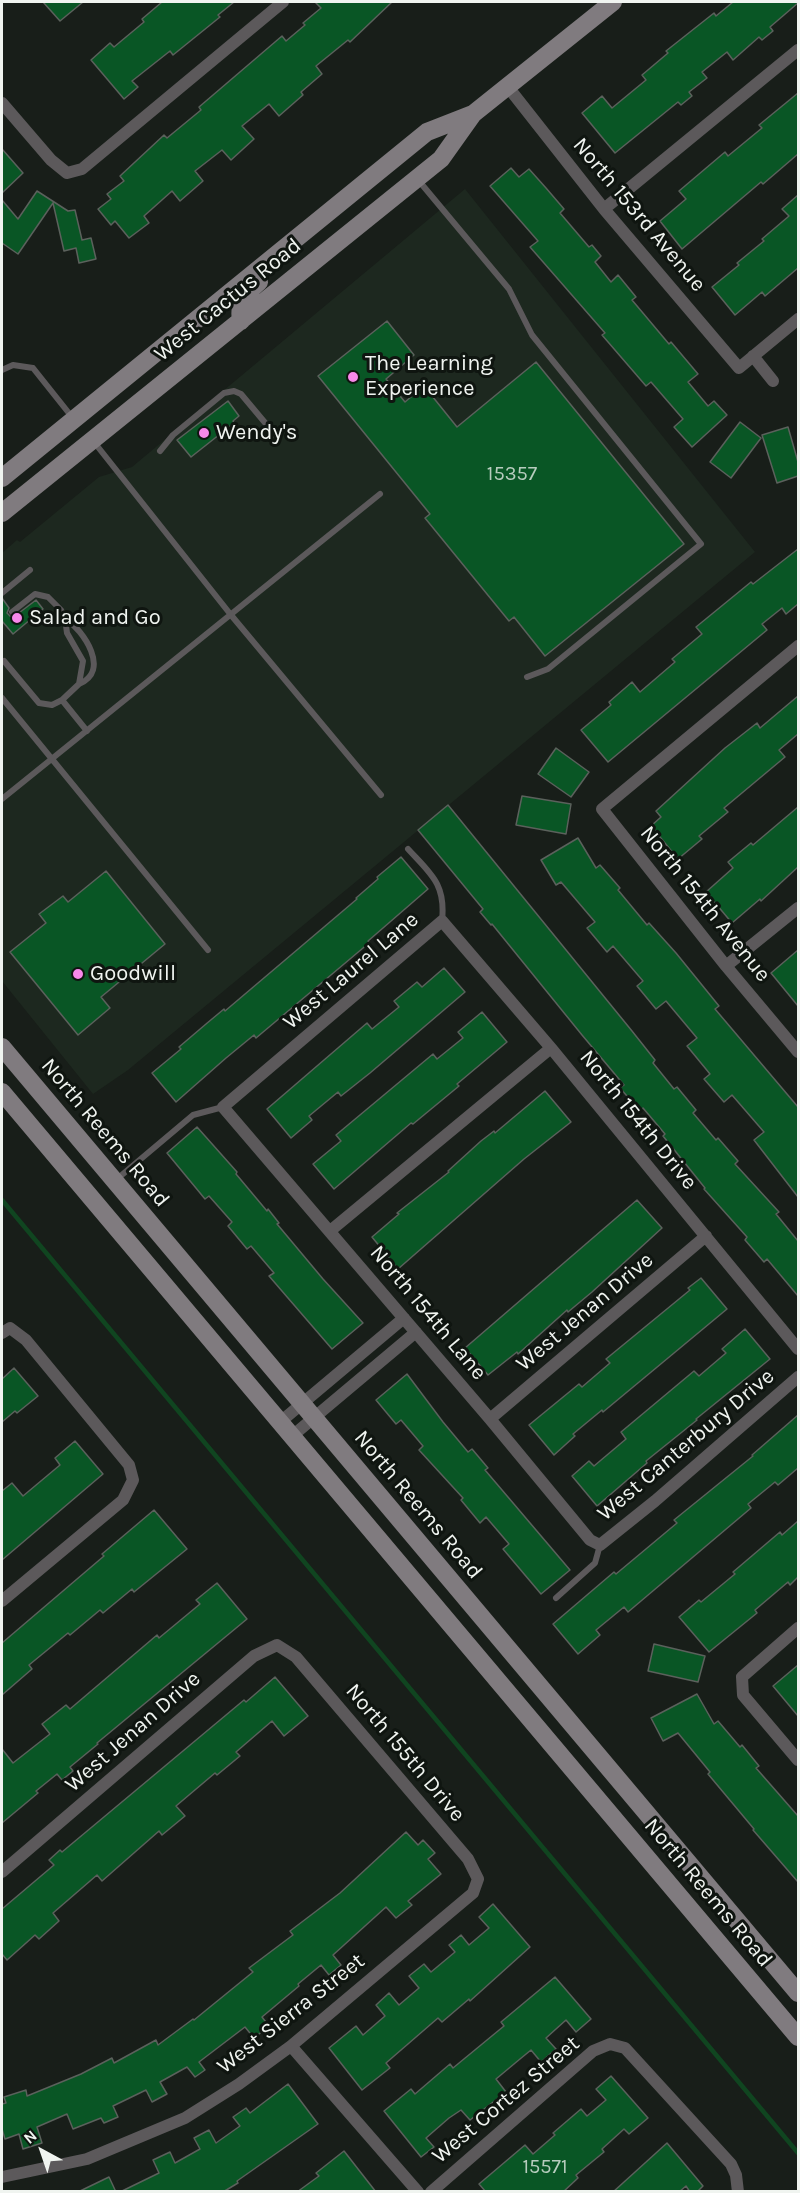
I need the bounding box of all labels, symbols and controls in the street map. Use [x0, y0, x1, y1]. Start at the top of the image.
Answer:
street label: North 153rd Avenue [567, 133, 711, 297]
street label: West Cactus Road [149, 233, 307, 367]
place label: The Learning Experience [365, 351, 493, 402]
marker: The Learning Experience [346, 370, 360, 384]
place label: Wendy's [216, 420, 297, 446]
marker: Wendy's [197, 426, 211, 440]
house number: 15357 [487, 462, 537, 486]
place label: Salad and Go [29, 605, 161, 631]
marker: Salad and Go [10, 611, 24, 625]
street label: North 154th Avenue [634, 821, 776, 987]
street label: West Laurel Lane [278, 907, 424, 1035]
place label: Goodwill [90, 961, 176, 987]
marker: Goodwill [71, 967, 85, 981]
street label: North 154th Drive [574, 1045, 702, 1195]
street label: North Reems Road [35, 1053, 175, 1213]
street label: North 154th Lane [364, 1240, 492, 1386]
street label: West Jenan Drive [511, 1247, 659, 1377]
street label: West Canterbury Drive [592, 1363, 780, 1527]
street label: North Reems Road [348, 1425, 488, 1585]
street label: West Jenan Drive [60, 1666, 206, 1798]
street label: North 155th Drive [340, 1679, 470, 1827]
street label: North Reems Road [638, 1813, 778, 1973]
street label: West Sierra Street [212, 1948, 370, 2080]
street label: West Cortez Street [427, 2031, 585, 2169]
north arrow [12, 2121, 72, 2181]
text: N [20, 2126, 41, 2148]
house number: 15571 [522, 2155, 568, 2179]

